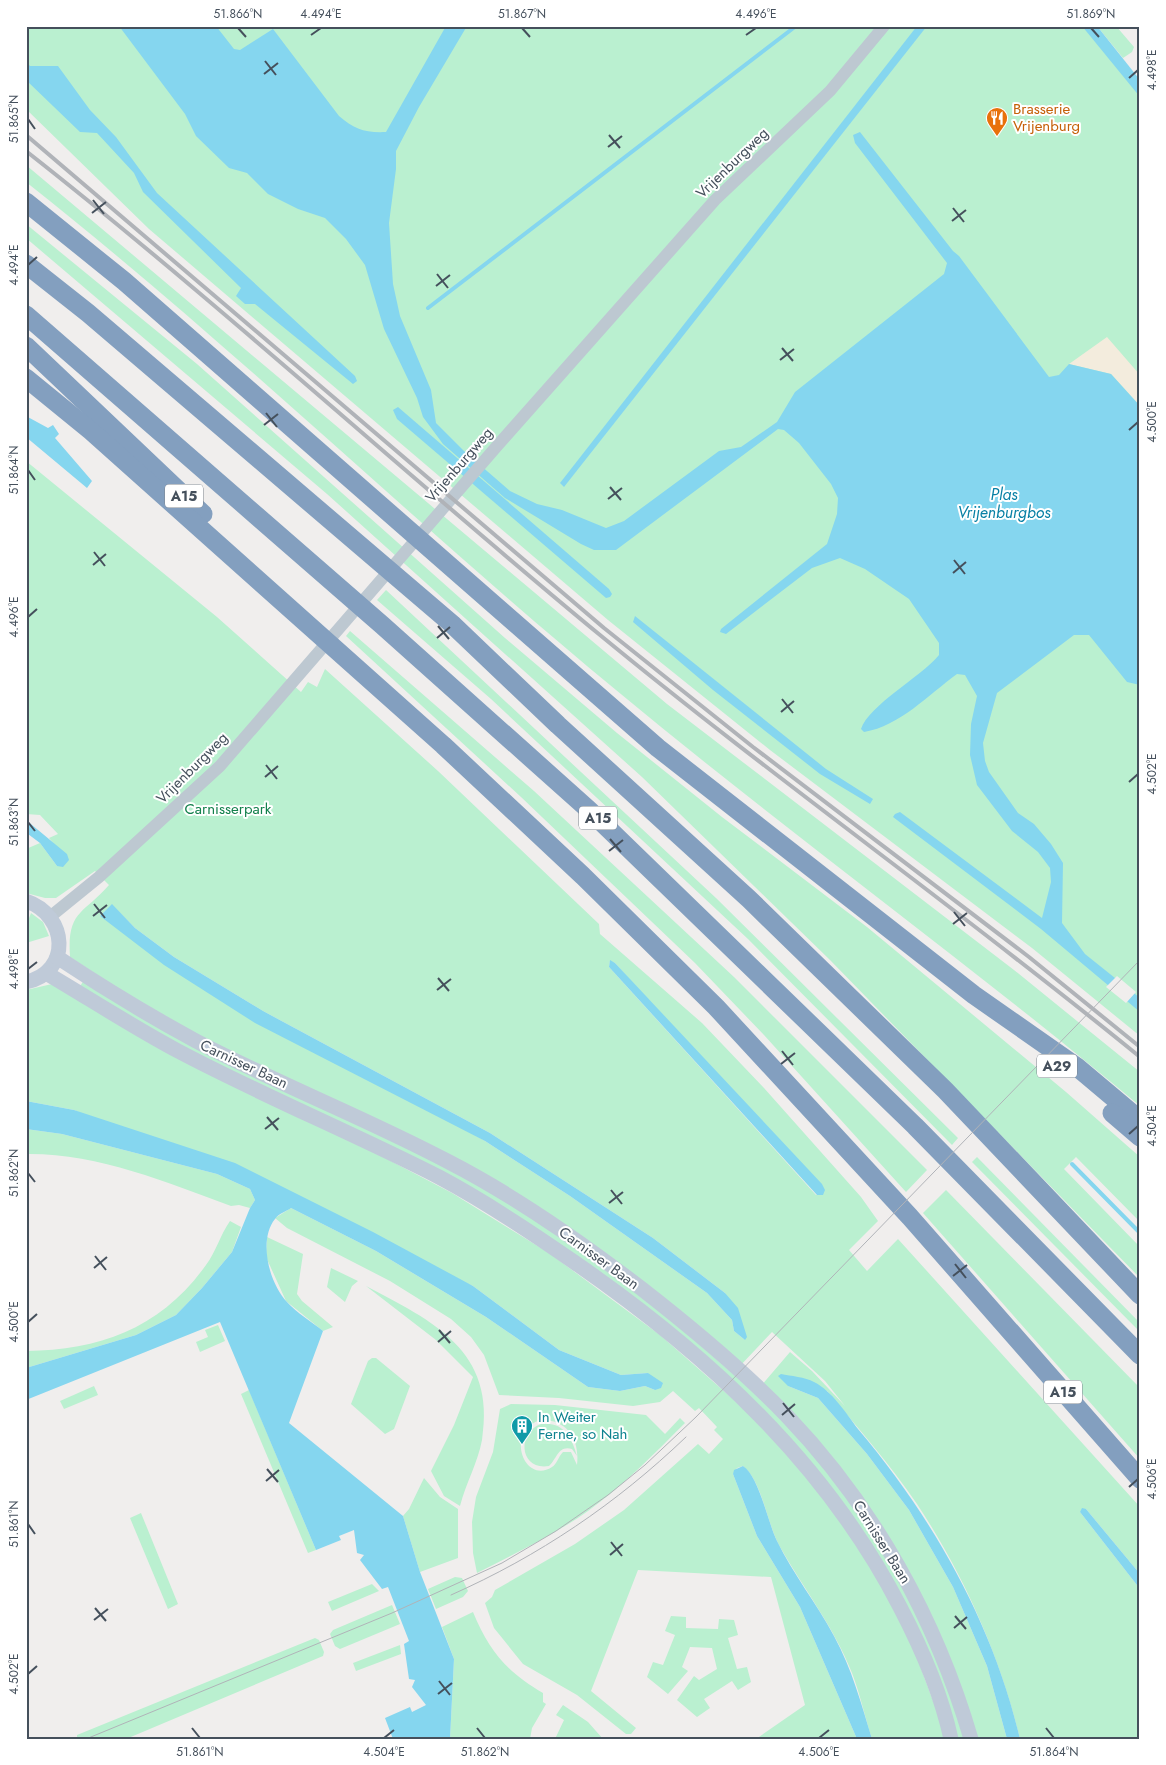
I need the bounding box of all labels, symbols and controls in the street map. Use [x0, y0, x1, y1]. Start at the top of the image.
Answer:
text: 51.866°N [214, 5, 262, 23]
text: 4.494°E [300, 5, 342, 23]
text: 51.867°N [498, 5, 546, 23]
text: 4.496°E [735, 5, 777, 23]
text: 51.869°N [1067, 5, 1115, 23]
text: 4.498°E [1143, 50, 1161, 91]
text: 51.865°N [5, 95, 23, 143]
place label: Brasserie Vrijenburg [1013, 98, 1080, 137]
restaurant icon: Brasserie Vrijenburg [985, 106, 1009, 137]
street label: Vrijenburgweg [691, 123, 773, 203]
text: 4.494°E [5, 244, 23, 286]
text: 4.500°E [1143, 401, 1161, 443]
street label: Vrijenburgweg [420, 423, 498, 507]
text: 51.864°N [5, 446, 23, 494]
water label: Plas Vrijenburgbos [957, 483, 1051, 524]
road number: A15 [165, 484, 203, 508]
text: 4.496°E [5, 596, 23, 638]
street label: Vrijenburgweg [151, 727, 233, 809]
text: 4.502°E [1143, 753, 1161, 795]
text: 51.863°N [5, 798, 23, 846]
park label: Carnisserpark [185, 798, 272, 820]
road number: A15 [579, 806, 617, 830]
text: 4.498°E [5, 949, 23, 990]
street label: Carnisser Baan [197, 1034, 291, 1094]
road number: A29 [1037, 1054, 1077, 1078]
text: 4.504°E [1143, 1105, 1161, 1147]
text: 51.862°N [5, 1149, 23, 1197]
street label: Carnisser Baan [554, 1221, 644, 1295]
text: 4.500°E [5, 1301, 23, 1343]
road number: A15 [1044, 1380, 1082, 1404]
place label: In Weiter Ferne, so Nah [538, 1406, 627, 1445]
building icon: In Weiter Ferne, so Nah [510, 1414, 534, 1445]
text: 4.506°E [1143, 1458, 1161, 1500]
street label: Carnisser Baan [848, 1496, 916, 1588]
text: 51.861°N [5, 1500, 23, 1548]
text: 4.502°E [5, 1653, 23, 1695]
text: 51.861°N [176, 1743, 224, 1761]
text: 4.504°E [363, 1743, 405, 1761]
text: 51.862°N [461, 1743, 509, 1761]
text: 4.506°E [798, 1743, 840, 1761]
text: 51.864°N [1030, 1743, 1078, 1761]

